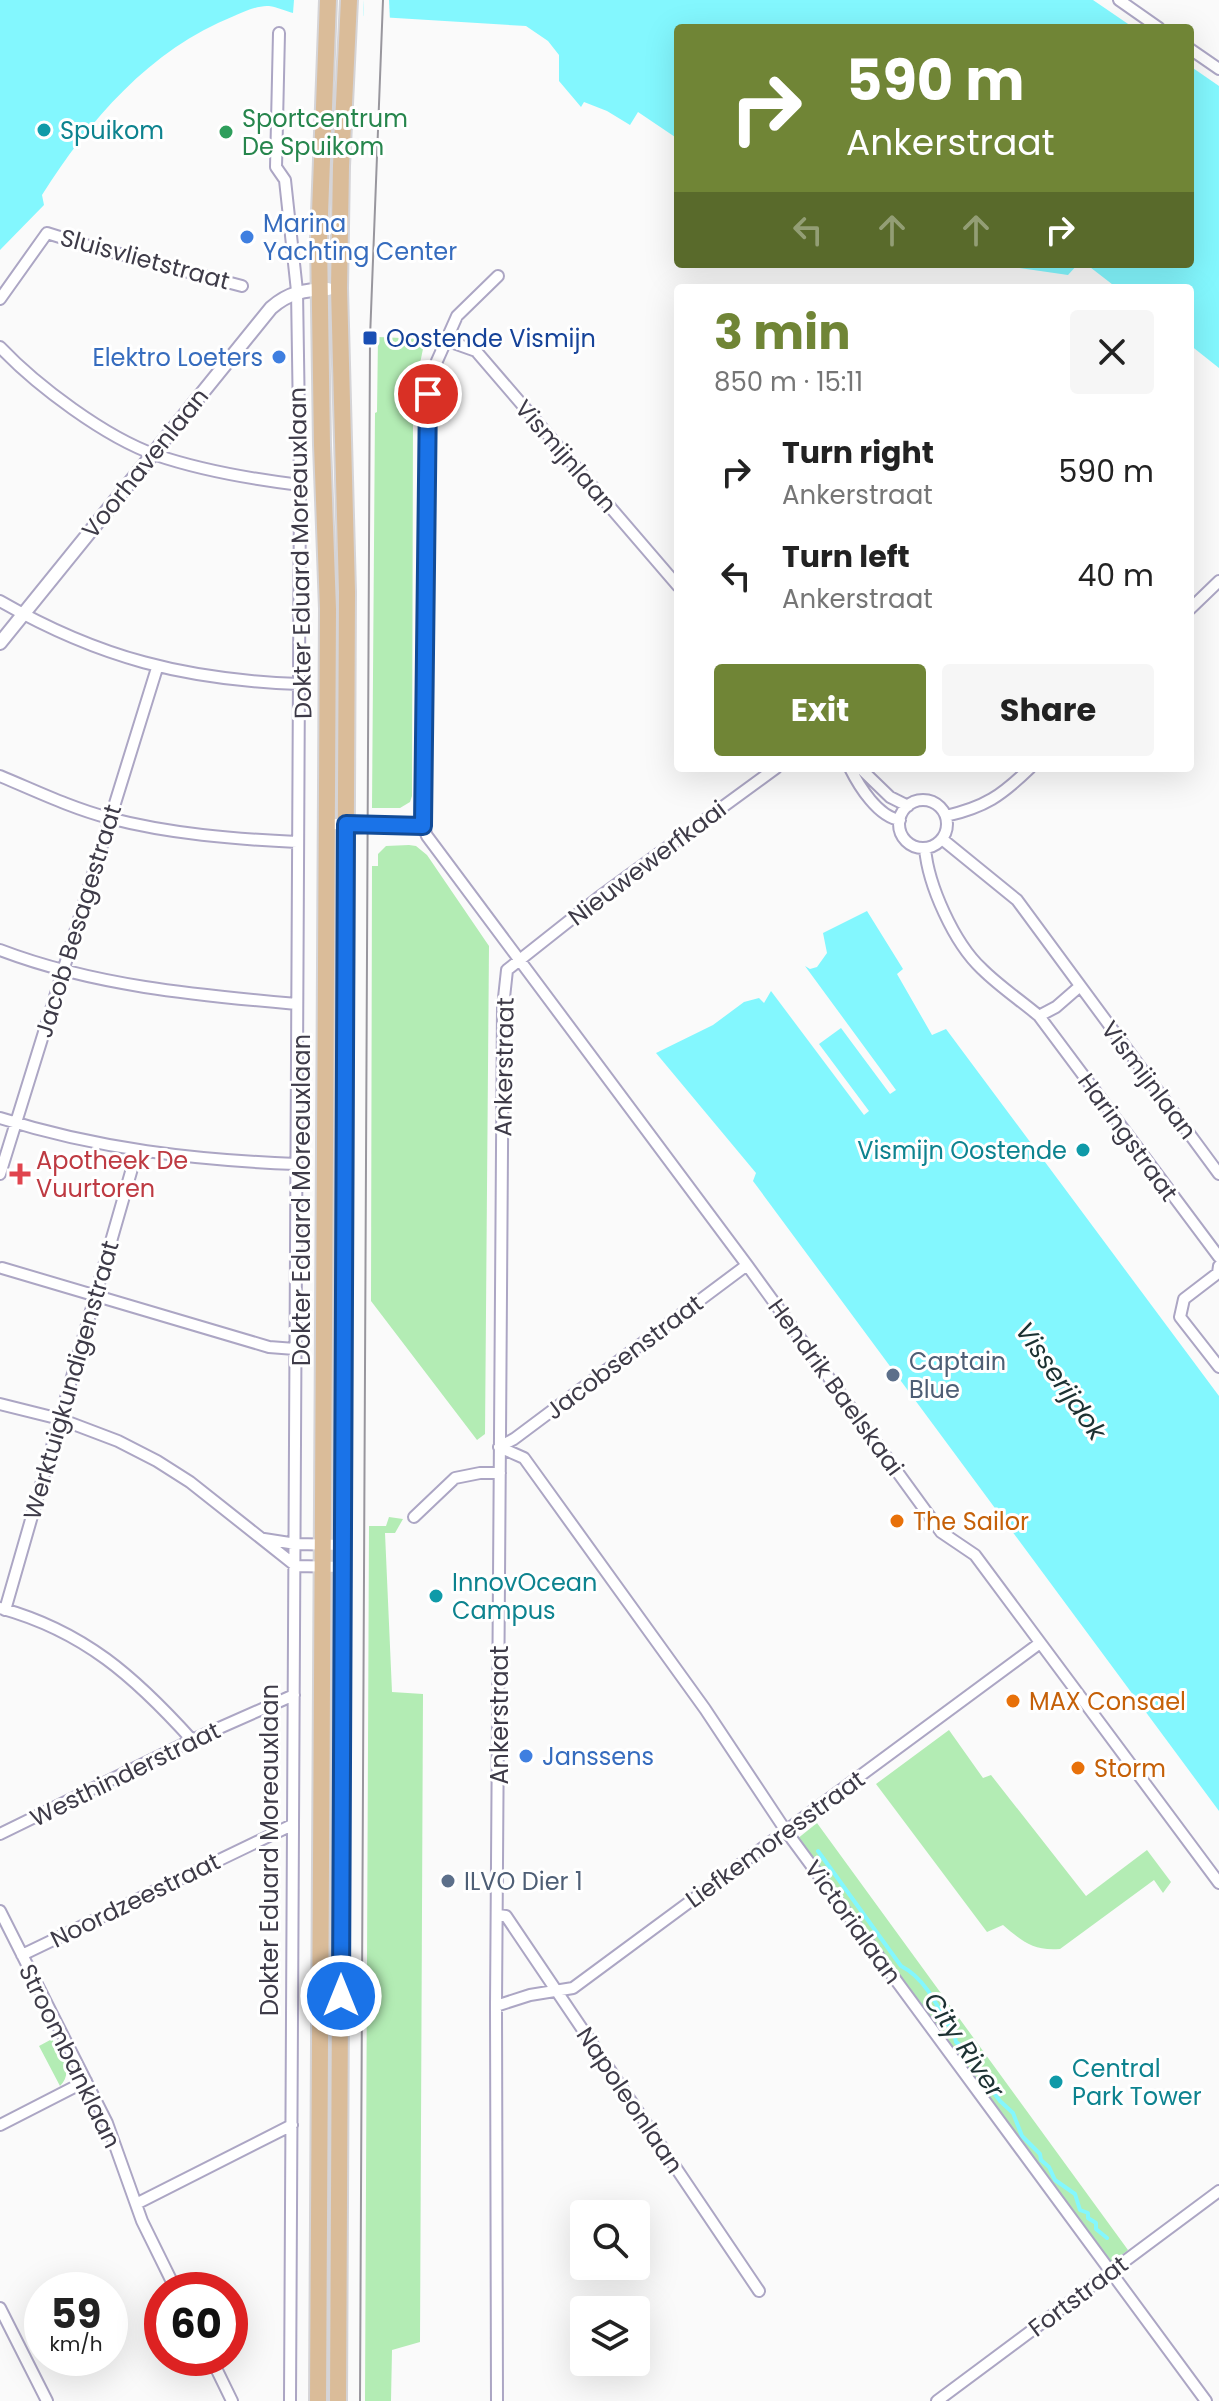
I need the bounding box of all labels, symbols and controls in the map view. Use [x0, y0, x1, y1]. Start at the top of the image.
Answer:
text: 590 m [846, 41, 1025, 120]
icon: right [714, 56, 818, 160]
place label: Sportcentrum De Spuikom [242, 102, 408, 163]
place label: Spuikom [60, 114, 164, 147]
text: Ankerstraat [846, 117, 1055, 168]
marker: Spuikom [35, 121, 53, 139]
marker: Sportcentrum De Spuikom [217, 123, 235, 141]
place label: Marina Yachting Center [263, 207, 457, 268]
icon: left [786, 208, 830, 252]
icon: ahead [870, 208, 914, 252]
icon: ahead [954, 208, 998, 252]
icon: right [1038, 208, 1082, 252]
street label: Sluisvlietstraat [57, 221, 233, 297]
marker: Marina Yachting Center [238, 228, 256, 246]
text: 3 min [714, 299, 851, 366]
button: close [1070, 310, 1154, 394]
place label: Oostende Vismijn [386, 322, 596, 355]
marker: Oostende Vismijn [361, 329, 379, 347]
place label: Elektro Loeters [92, 341, 263, 374]
marker: Elektro Loeters [270, 348, 288, 366]
pin [394, 360, 462, 428]
text: 850 m · 15:11 [714, 364, 863, 400]
icon: arrive [406, 372, 450, 416]
street label: Voorhavenlaan [74, 381, 216, 545]
street label: Dokter Eduard Moreauxlaan [281, 387, 319, 719]
street label: Vismijnlaan [508, 392, 624, 520]
text: Turn right [782, 431, 934, 474]
icon: right [714, 450, 758, 494]
text: 590 m [1059, 450, 1154, 493]
text: Ankerstraat [782, 477, 933, 513]
text: Turn left [782, 535, 910, 578]
icon: left [714, 554, 758, 598]
text: 40 m [1077, 554, 1154, 597]
text: Ankerstraat [782, 581, 933, 617]
button: Exit [714, 664, 926, 756]
button: Share [942, 664, 1154, 756]
street label: Nieuwewerfkaai [561, 793, 733, 933]
street label: Jacob Besagestraat [27, 800, 129, 1042]
street label: Ankerstraat [486, 997, 522, 1137]
street label: Vismijnlaan [1094, 1014, 1204, 1146]
street label: Dokter Eduard Moreauxlaan [285, 1034, 318, 1366]
street label: Haringstraat [1070, 1066, 1186, 1208]
place label: Vismijn Oostende [857, 1134, 1067, 1167]
marker: Vismijn Oostende [1074, 1141, 1092, 1159]
place label: Apotheek De Vuurtoren [36, 1144, 188, 1205]
marker: Apotheek De Vuurtoren [11, 1165, 29, 1183]
street label: Werktuigkundigenstraat [15, 1237, 127, 1523]
street label: Jacobsenstraat [538, 1287, 710, 1427]
street label: Hendrik Baelskaai [760, 1292, 912, 1482]
water label: Visserijdok [1007, 1314, 1116, 1449]
place label: Captain Blue [909, 1345, 1006, 1406]
marker: Captain Blue [884, 1366, 902, 1384]
place label: The Sailor [913, 1505, 1029, 1538]
marker: The Sailor [888, 1512, 906, 1530]
place label: InnovOcean Campus [452, 1566, 597, 1627]
marker: InnovOcean Campus [427, 1587, 445, 1605]
street label: Ankerstraat [483, 1645, 516, 1785]
street label: Dokter Eduard Moreauxlaan [253, 1684, 286, 2016]
place label: MAX Consael [1029, 1685, 1186, 1718]
marker: MAX Consael [1004, 1692, 1022, 1710]
street label: Westhinderstraat [24, 1714, 226, 1834]
place label: Janssens [542, 1740, 654, 1773]
marker: Janssens [517, 1747, 535, 1765]
place label: Storm [1094, 1752, 1166, 1785]
marker: Storm [1069, 1759, 1087, 1777]
street label: Liefkemoresstraat [679, 1763, 871, 1915]
street label: Noordzeestraat [45, 1845, 225, 1955]
street label: Victorialaan [797, 1853, 909, 1991]
place label: ILVO Dier 1 [464, 1865, 583, 1898]
marker: ILVO Dier 1 [439, 1872, 457, 1890]
position arrow [299, 1954, 383, 2038]
street label: Stroombanklaan [11, 1958, 129, 2154]
water label: City River [915, 1985, 1013, 2106]
street label: Napoleonlaan [569, 2020, 691, 2180]
place label: Central Park Tower [1072, 2052, 1202, 2113]
marker: Central Park Tower [1047, 2073, 1065, 2091]
map controls [570, 2200, 650, 2376]
button: search [570, 2200, 650, 2280]
street label: Fortstraat [1022, 2248, 1134, 2344]
speed limit sign: 60 [144, 2272, 248, 2376]
text: 59 [51, 2286, 101, 2342]
button: layers [570, 2296, 650, 2376]
text: km/h [49, 2330, 103, 2358]

